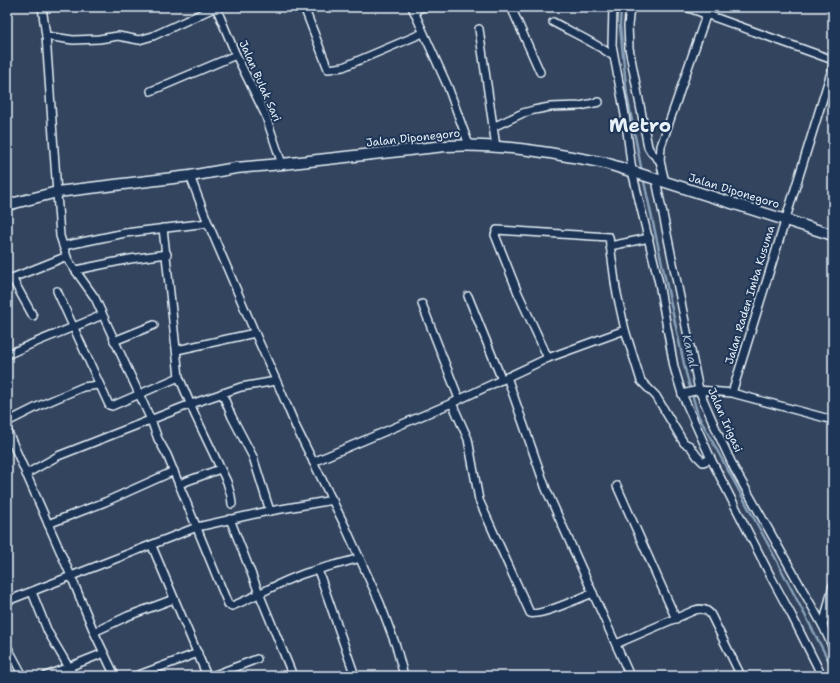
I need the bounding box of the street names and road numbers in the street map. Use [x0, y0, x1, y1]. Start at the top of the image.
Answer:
street label: Jalan Bulak Sari [235, 38, 285, 124]
street label: Jalan Diponegoro [365, 126, 461, 150]
street label: Jalan Diponegoro [687, 170, 782, 212]
street label: Jalan Raden Imba Kusuma [722, 224, 778, 366]
street label: Jalan Irigasi [704, 385, 746, 455]

